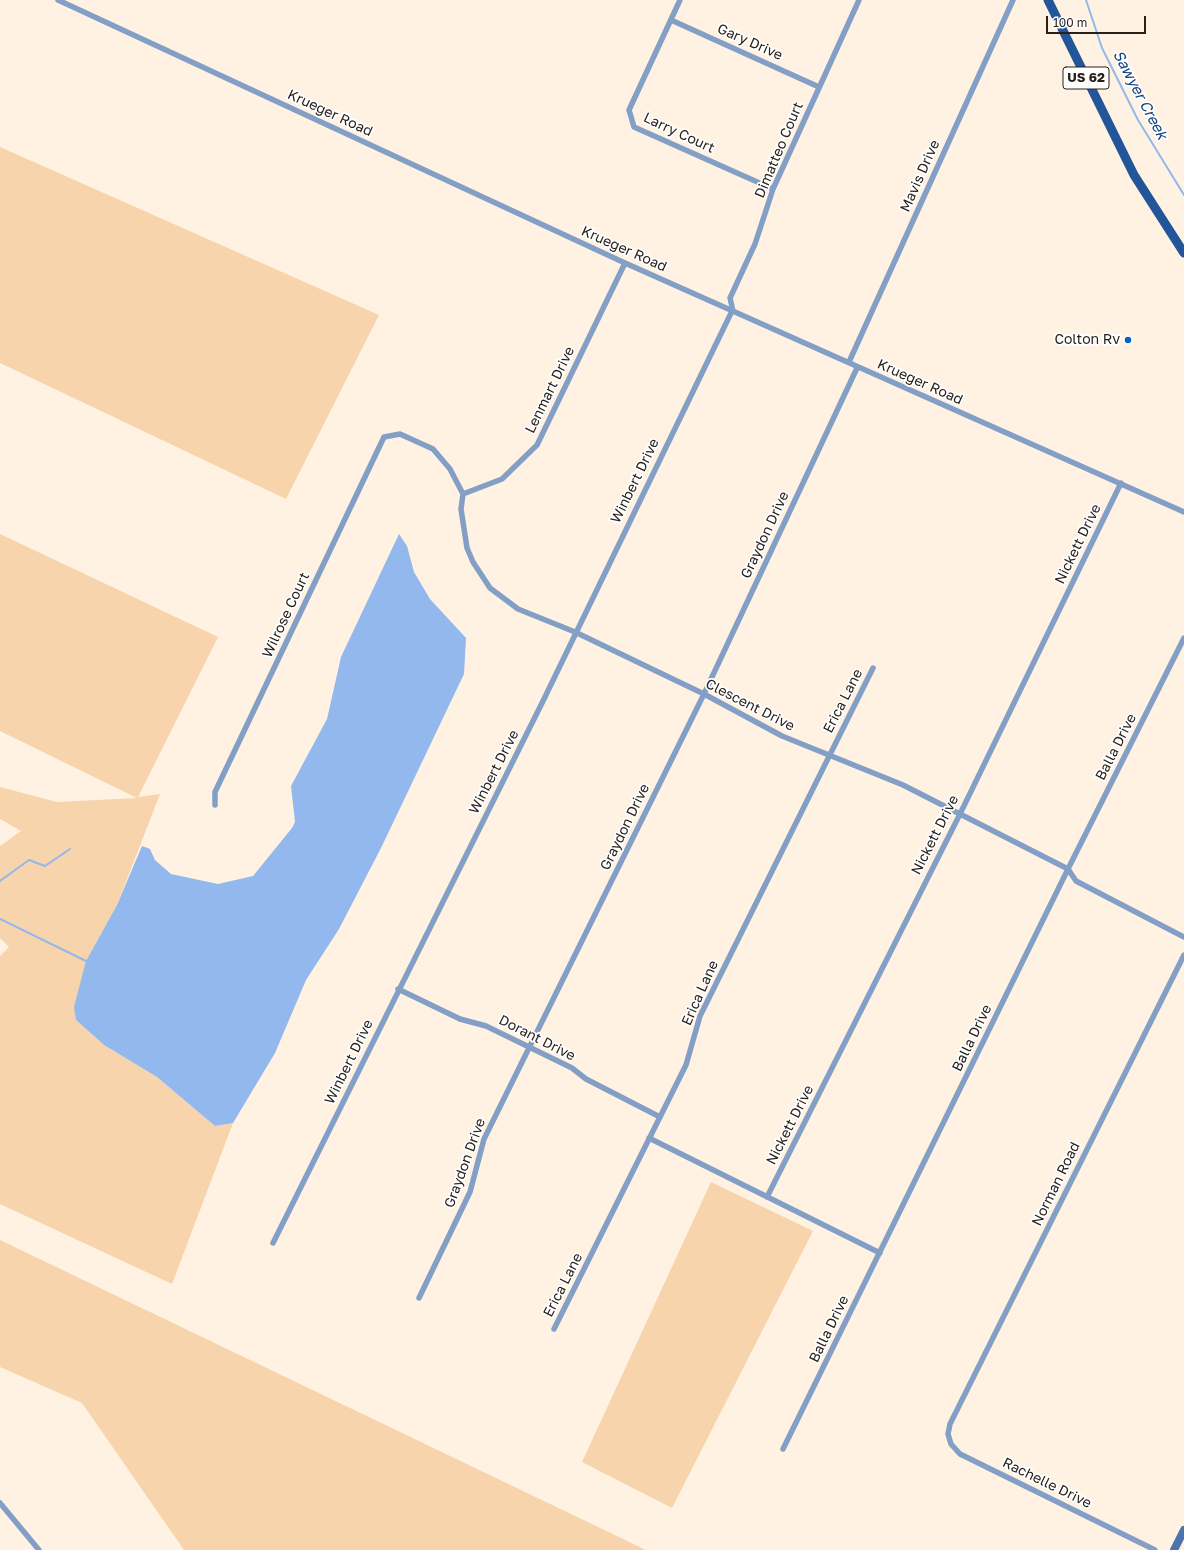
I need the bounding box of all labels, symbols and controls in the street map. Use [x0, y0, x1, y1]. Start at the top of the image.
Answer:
scale bar [1048, 8, 1148, 34]
text: 100 m [1053, 15, 1087, 30]
street label: Gary Drive [715, 20, 785, 64]
water label: Sawyer Creek [1109, 47, 1171, 143]
road number: US 62 [1063, 67, 1109, 89]
street label: Krueger Road [285, 86, 375, 140]
street label: Dimatteo Court [751, 100, 807, 200]
street label: Larry Court [641, 109, 717, 157]
street label: Mavis Drive [897, 137, 943, 215]
street label: Krueger Road [579, 223, 669, 275]
place label: Colton Rv [1054, 332, 1120, 348]
marker: Colton Rv [1123, 335, 1133, 345]
street label: Lenmart Drive [522, 344, 578, 436]
street label: Krueger Road [875, 356, 965, 408]
street label: Winbert Drive [607, 436, 663, 526]
street label: Graydon Drive [737, 489, 793, 581]
street label: Nickett Drive [1051, 501, 1105, 587]
street label: Wilrose Court [259, 570, 313, 660]
street label: Erica Lane [820, 666, 866, 736]
street label: Clescent Drive [703, 675, 797, 735]
street label: Balla Drive [1092, 711, 1140, 783]
street label: Winbert Drive [466, 727, 522, 817]
street label: Graydon Drive [597, 781, 653, 873]
street label: Nickett Drive [908, 792, 962, 878]
street label: Erica Lane [678, 958, 722, 1028]
street label: Balla Drive [949, 1002, 995, 1074]
street label: Dorant Drive [496, 1012, 578, 1064]
street label: Winbert Drive [321, 1017, 377, 1107]
street label: Nickett Drive [763, 1082, 817, 1168]
street label: Graydon Drive [441, 1116, 489, 1210]
street label: Norman Road [1028, 1139, 1084, 1229]
street label: Erica Lane [540, 1250, 586, 1320]
street label: Balla Drive [806, 1293, 852, 1365]
street label: Rachelle Drive [1000, 1454, 1094, 1512]

